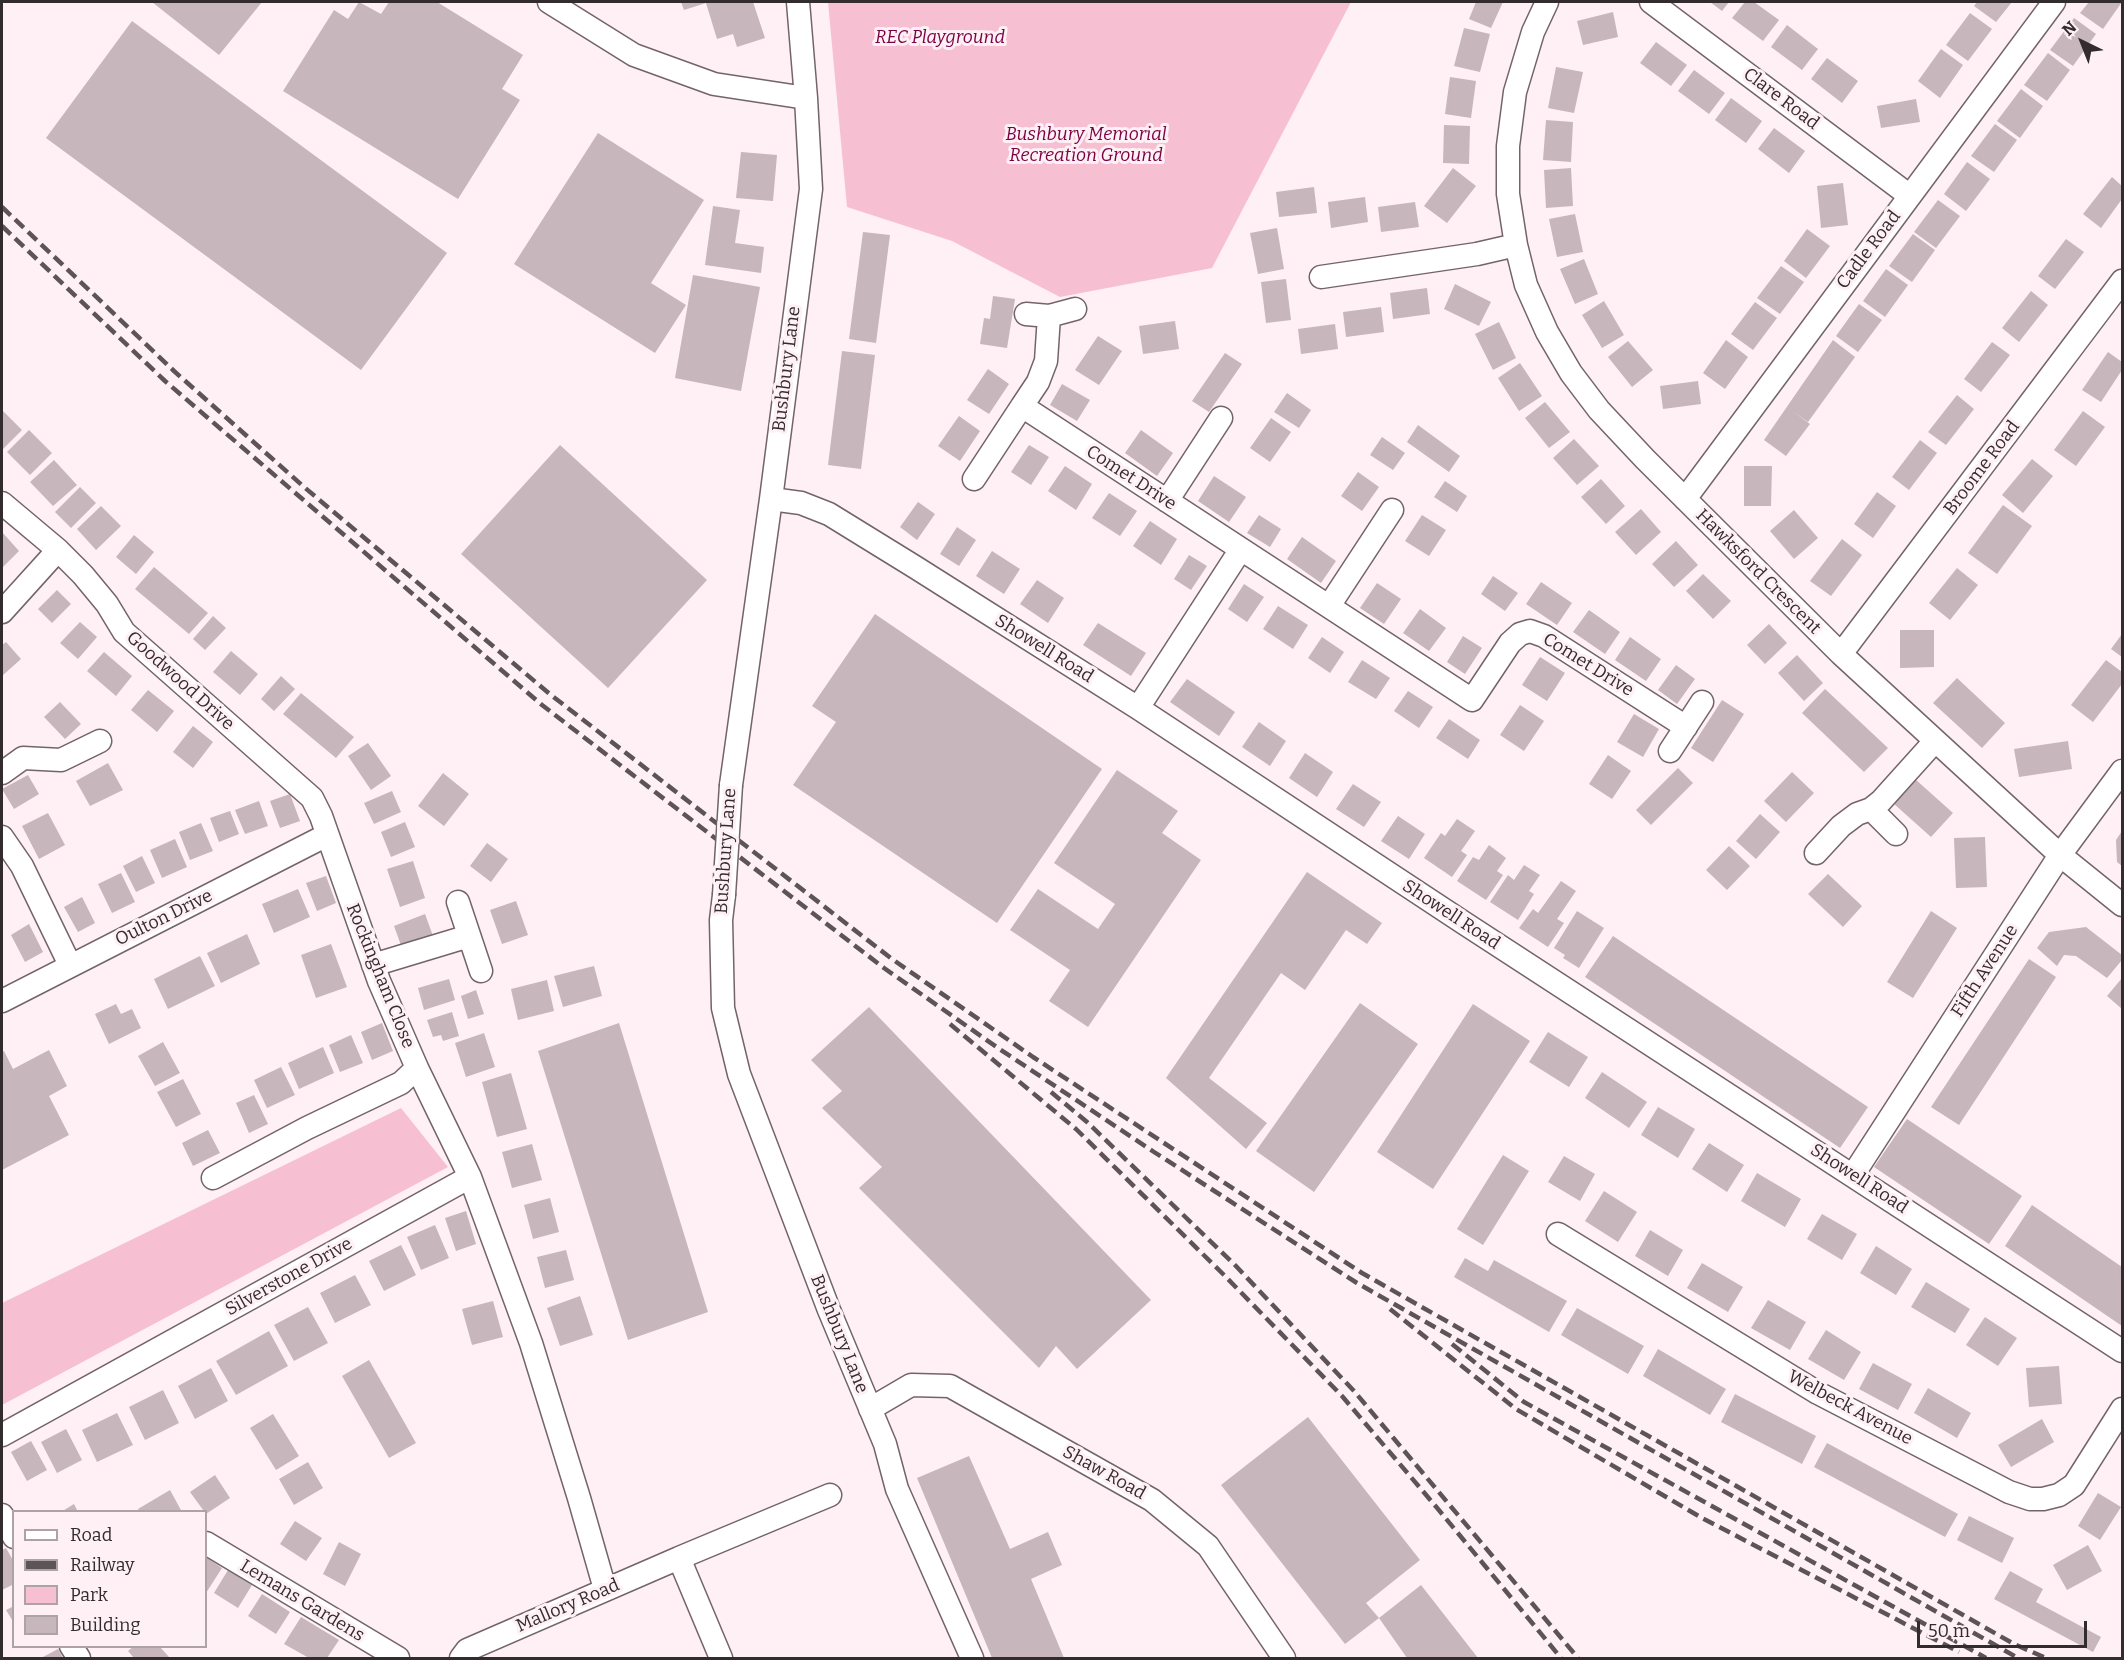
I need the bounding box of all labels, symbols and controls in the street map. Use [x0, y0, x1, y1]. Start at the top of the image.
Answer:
north arrow [2052, 12, 2112, 72]
text: N [2058, 17, 2080, 40]
park label: REC Playground [875, 27, 1005, 49]
street label: Clare Road [1739, 64, 1823, 134]
park label: Bushbury Memorial Recreation Ground [1005, 124, 1167, 166]
street label: Cadle Road [1832, 206, 1906, 294]
street label: Bushbury Lane [769, 305, 805, 433]
street label: Broome Road [1940, 417, 2024, 519]
street label: Comet Drive [1082, 441, 1180, 515]
street label: Hawksford Crescent [1691, 505, 1825, 639]
street label: Showell Road [991, 610, 1097, 688]
street label: Goodwood Drive [122, 627, 238, 735]
street label: Comet Drive [1539, 629, 1637, 701]
street label: Bushbury Lane [711, 787, 741, 915]
street label: Showell Road [1398, 875, 1504, 955]
street label: Oulton Drive [112, 885, 216, 951]
street label: Rockingham Close [341, 901, 419, 1051]
street label: Fifth Avenue [1947, 921, 2023, 1021]
street label: Showell Road [1806, 1139, 1912, 1219]
street label: Silverstone Drive [222, 1233, 356, 1321]
street label: Bushbury Lane [805, 1272, 873, 1396]
street label: Welbeck Avenue [1784, 1366, 1916, 1450]
street label: Shaw Road [1059, 1441, 1149, 1505]
legend [12, 1510, 207, 1648]
text: Road [70, 1524, 112, 1546]
text: Railway [70, 1554, 134, 1576]
street label: Lemans Gardens [236, 1555, 368, 1647]
street label: Mallory Road [513, 1575, 623, 1637]
text: Park [70, 1584, 108, 1606]
scale bar [1920, 1609, 2090, 1647]
text: Building [70, 1614, 141, 1636]
text: 50 m [1928, 1620, 1970, 1642]

